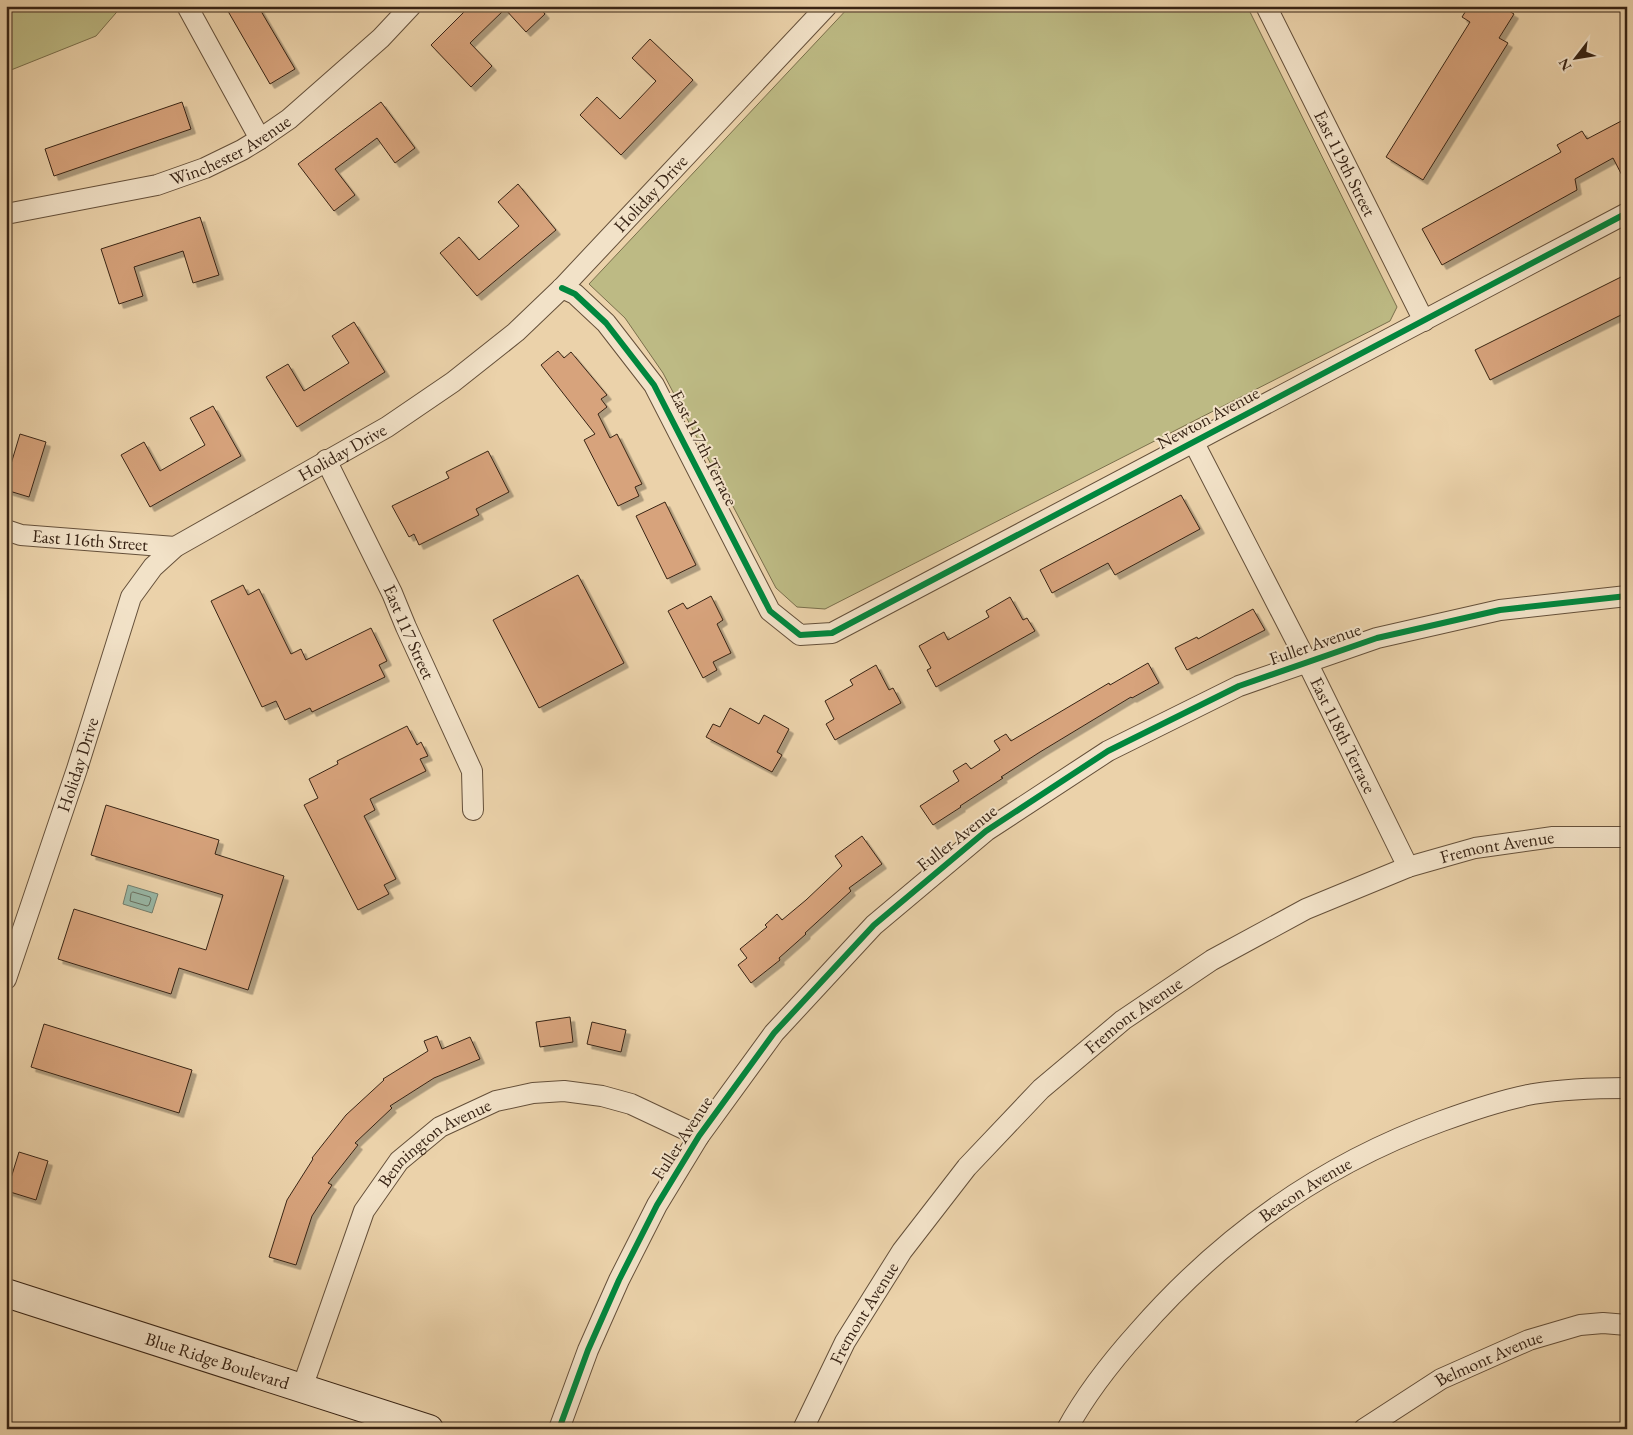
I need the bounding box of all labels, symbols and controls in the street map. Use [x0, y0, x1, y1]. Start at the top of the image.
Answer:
north arrow [1550, 32, 1600, 82]
text: N [1554, 55, 1575, 74]
street label: East 119th Street [1309, 106, 1382, 220]
street label: Winchester Avenue [167, 109, 295, 191]
street label: Holiday Drive [608, 150, 692, 237]
street label: Newton Avenue [1153, 381, 1263, 454]
street label: East 117th Terrace [665, 386, 743, 509]
street label: Holiday Drive [294, 418, 390, 486]
street label: East 116th Street [31, 524, 149, 556]
street label: East 117 Street [379, 580, 441, 683]
street label: Fuller Avenue [1266, 617, 1364, 670]
street label: East 118th Terrace [1305, 673, 1382, 797]
street label: Holiday Drive [51, 714, 103, 815]
street label: Fuller Avenue [912, 799, 1001, 876]
street label: Fremont Avenue [1437, 825, 1555, 868]
street label: Fremont Avenue [1080, 971, 1186, 1059]
street label: Fuller Avenue [646, 1091, 717, 1184]
street label: Bennington Avenue [372, 1093, 495, 1191]
street label: Beacon Avenue [1254, 1151, 1355, 1227]
street label: Fremont Avenue [824, 1257, 903, 1368]
street label: Belmont Avenue [1430, 1325, 1545, 1391]
street label: Blue Ridge Boulevard [142, 1327, 293, 1395]

